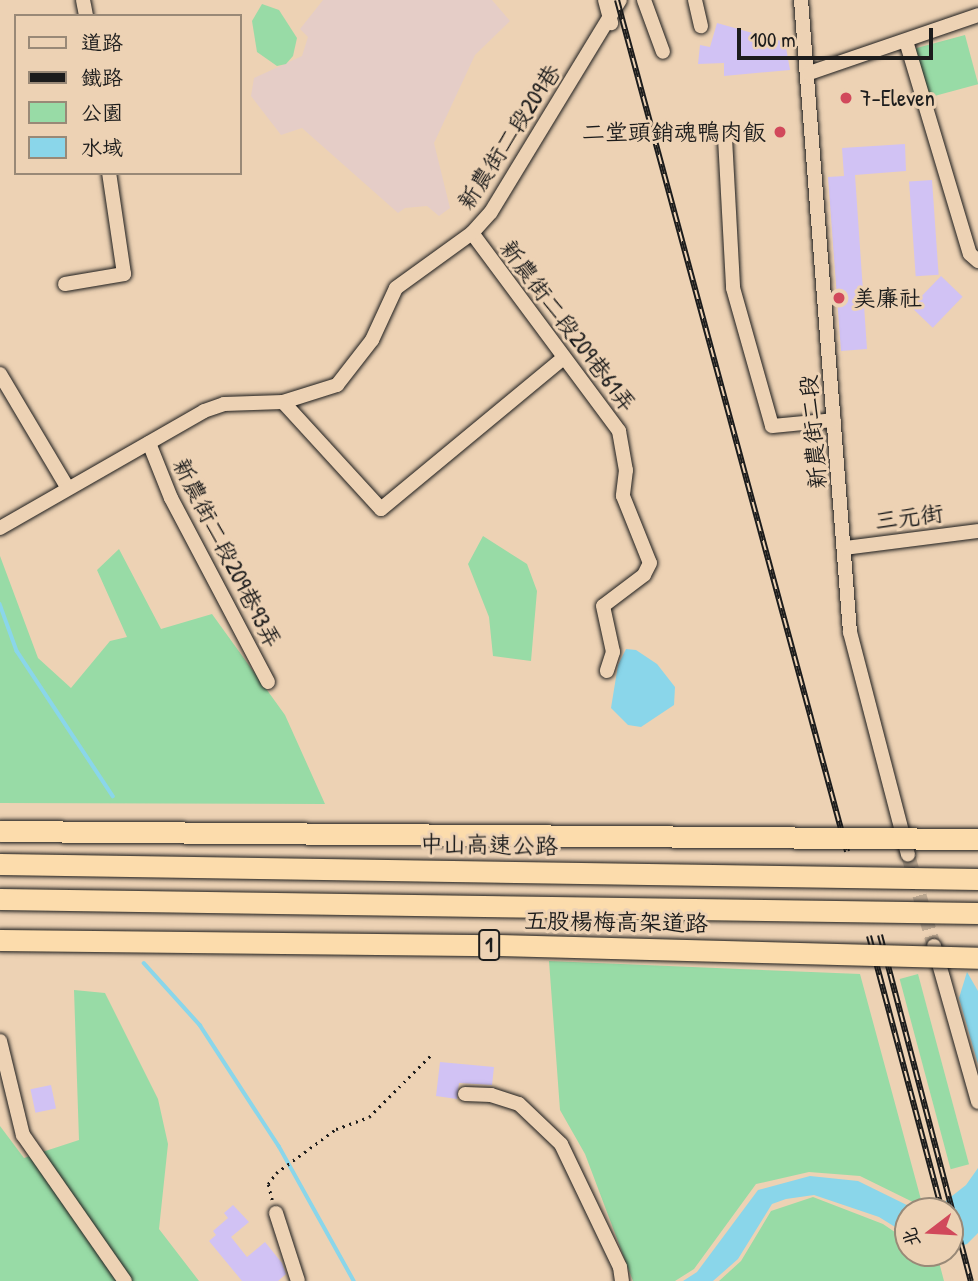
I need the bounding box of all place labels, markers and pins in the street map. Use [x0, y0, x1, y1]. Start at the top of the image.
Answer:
place label: 7-Eleven [860, 84, 935, 112]
marker: 7-Eleven [838, 90, 854, 106]
place label: 二堂頭銷魂鴨肉飯 [582, 118, 766, 146]
marker: 二堂頭銷魂鴨肉飯 [772, 124, 788, 140]
place label: 美廉社 [853, 284, 922, 312]
marker: 美廉社 [831, 290, 847, 306]

